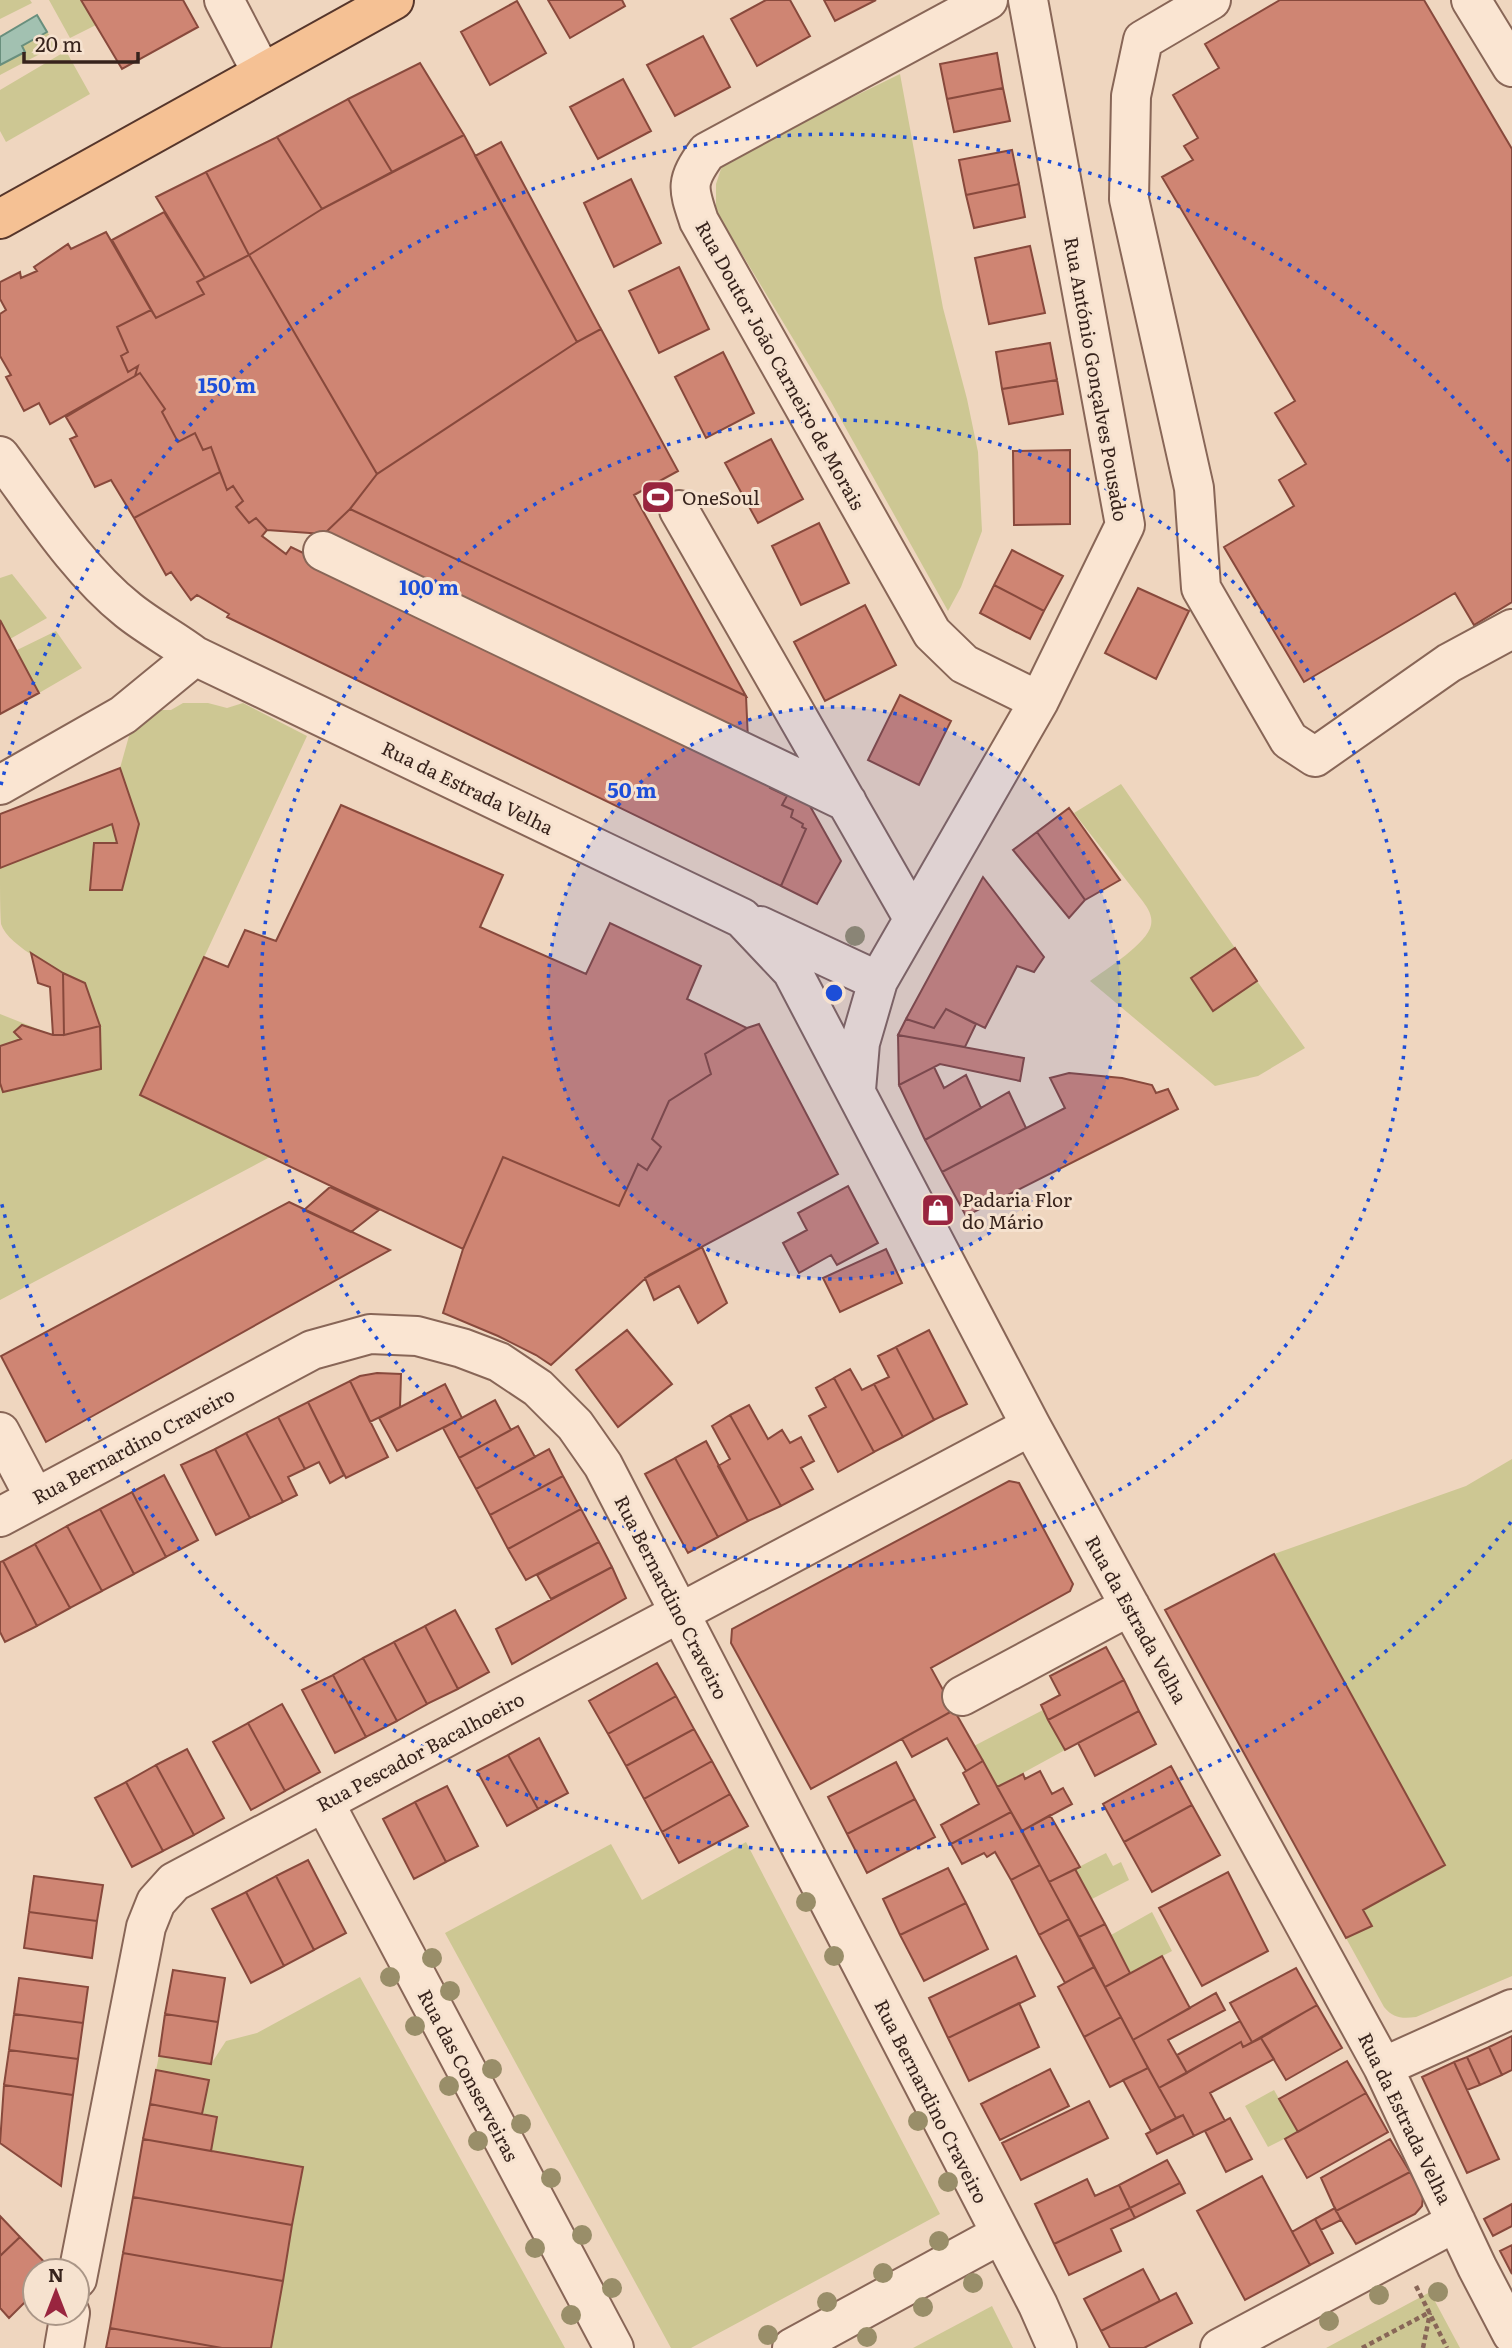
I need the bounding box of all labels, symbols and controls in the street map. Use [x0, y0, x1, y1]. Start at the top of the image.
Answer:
scale bar [24, 21, 138, 65]
text: 20 m [35, 27, 82, 58]
street label: Rua Doutor João Carneiro de Morais [690, 215, 873, 515]
street label: Rua António Gonçalves Pousado [1058, 234, 1136, 524]
text: 150 m [198, 368, 256, 399]
sports icon: OneSoul [639, 478, 677, 516]
place label: OneSoul [682, 483, 760, 511]
text: 100 m [399, 570, 459, 601]
street label: Rua da Estrada Velha [377, 733, 559, 841]
text: 50 m [607, 773, 657, 804]
centre of rings [822, 981, 846, 1005]
place label: Padaria Flor do Mário [962, 1185, 1072, 1235]
shop icon: Padaria Flor do Mário [919, 1191, 957, 1229]
street label: Rua Bernardino Craveiro [27, 1380, 239, 1510]
street label: Rua Bernardino Craveiro [608, 1490, 736, 1704]
street label: Rua da Estrada Velha [1079, 1530, 1195, 1709]
street label: Rua Pescador Bacalhoeiro [311, 1684, 529, 1818]
street label: Rua das Conserveiras [412, 1984, 527, 2166]
street label: Rua Bernardino Craveiro [868, 1994, 996, 2208]
street label: Rua da Estrada Velha [1352, 2027, 1460, 2209]
north arrow [21, 2257, 91, 2327]
text: N [48, 2260, 64, 2288]

